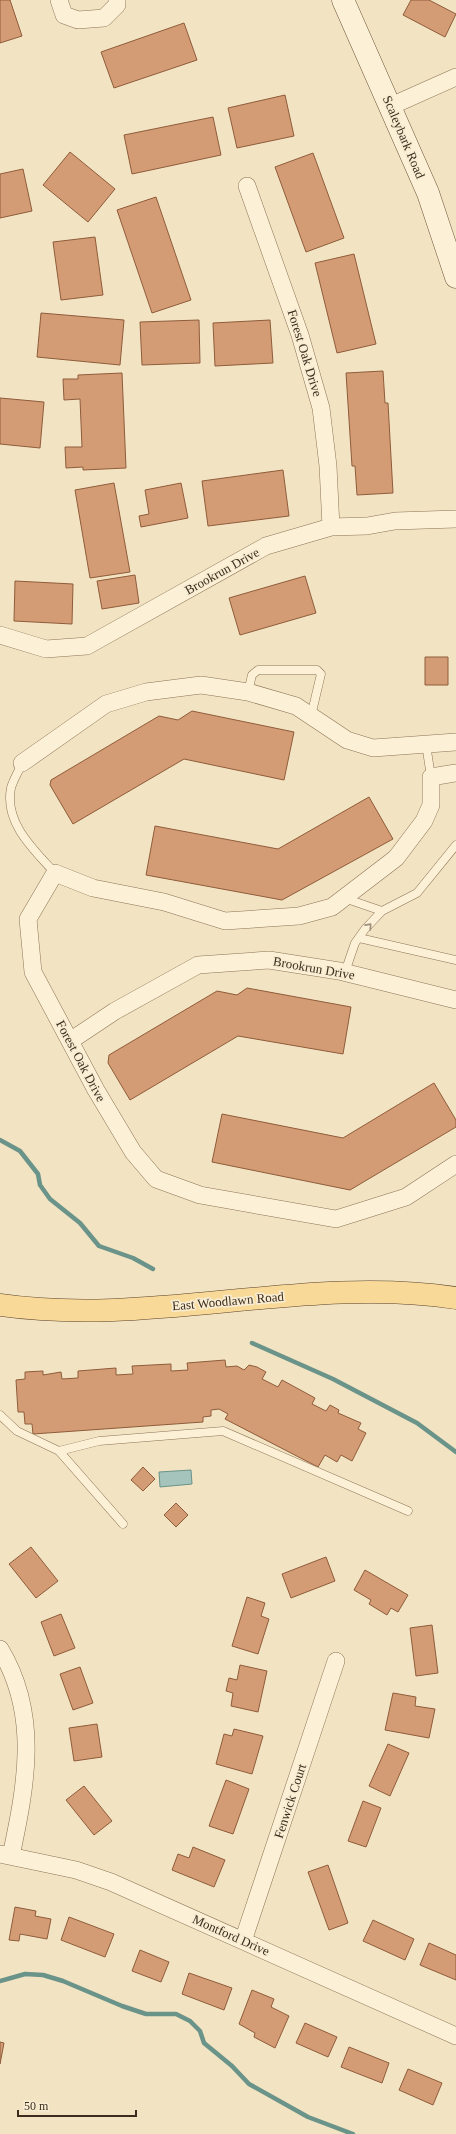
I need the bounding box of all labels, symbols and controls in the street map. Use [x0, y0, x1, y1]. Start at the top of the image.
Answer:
street label: Scaleybark Road [380, 93, 428, 181]
street label: Forest Oak Drive [285, 308, 325, 399]
street label: Brookrun Drive [182, 544, 262, 598]
one-way arrow [364, 923, 371, 931]
street label: Brookrun Drive [272, 953, 356, 983]
street label: Forest Oak Drive [53, 1018, 109, 1105]
street label: East Woodlawn Road [172, 1289, 285, 1313]
street label: Fenwick Court [271, 1761, 309, 1840]
street label: Montford Drive [190, 1911, 272, 1959]
scale bar [18, 2092, 136, 2118]
text: 50 m [24, 2099, 49, 2113]

